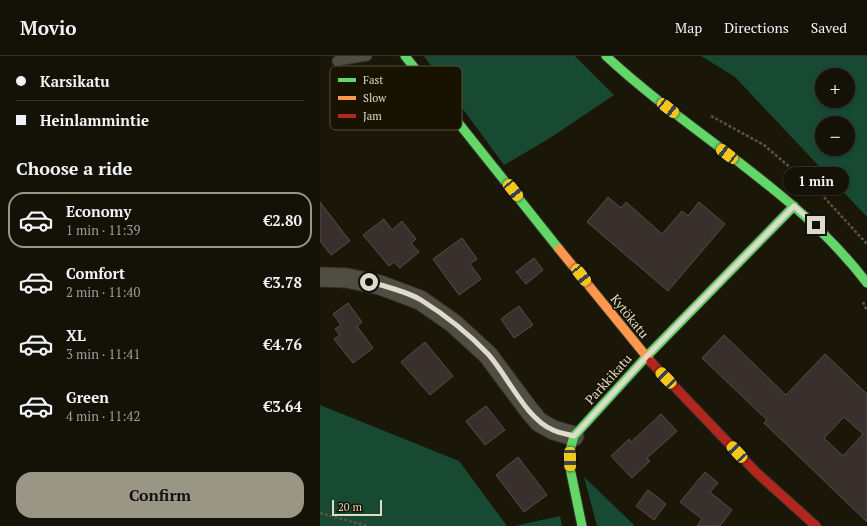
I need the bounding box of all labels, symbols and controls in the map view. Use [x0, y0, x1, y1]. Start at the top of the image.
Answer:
text: Movio [20, 15, 77, 40]
text: Map [675, 18, 702, 37]
text: Directions [724, 18, 789, 37]
text: Saved [811, 18, 847, 37]
legend [330, 66, 462, 130]
map controls [815, 68, 855, 156]
button: + [815, 68, 855, 108]
text: Karsikatu [40, 71, 110, 91]
text: Fast [363, 73, 383, 87]
text: Slow [363, 91, 387, 105]
car [655, 96, 681, 120]
text: Jam [363, 109, 382, 123]
text: Heinlammintie [40, 110, 149, 130]
button: − [815, 116, 855, 156]
car [714, 142, 740, 166]
text: Choose a ride [16, 156, 132, 180]
callout: 1 min [783, 167, 849, 195]
text: 1 min [798, 172, 834, 190]
car [501, 177, 525, 203]
text: Economy [66, 201, 131, 221]
icon: car [18, 202, 54, 238]
text: €2.80 [264, 210, 302, 230]
route end [807, 216, 825, 234]
text: 1 min · 11:39 [66, 221, 140, 239]
car [569, 262, 593, 288]
text: Comfort [66, 263, 125, 283]
icon: car [18, 264, 54, 300]
text: €3.78 [264, 272, 302, 292]
route start [360, 273, 378, 291]
text: 2 min · 11:40 [66, 283, 140, 301]
street label: Kytökatu [607, 290, 654, 342]
text: XL [66, 325, 86, 345]
icon: car [18, 326, 54, 362]
text: €4.76 [264, 334, 302, 354]
text: 3 min · 11:41 [66, 345, 140, 363]
street label: Parkkikatu [581, 349, 636, 408]
car [653, 365, 679, 391]
text: Green [66, 387, 109, 407]
icon: car [18, 388, 54, 424]
text: €3.64 [264, 396, 302, 416]
text: 4 min · 11:42 [66, 407, 140, 425]
car [724, 439, 750, 465]
car [564, 447, 576, 471]
button: Confirm [16, 472, 304, 518]
scale bar [332, 498, 382, 517]
text: 20 m [338, 500, 362, 514]

